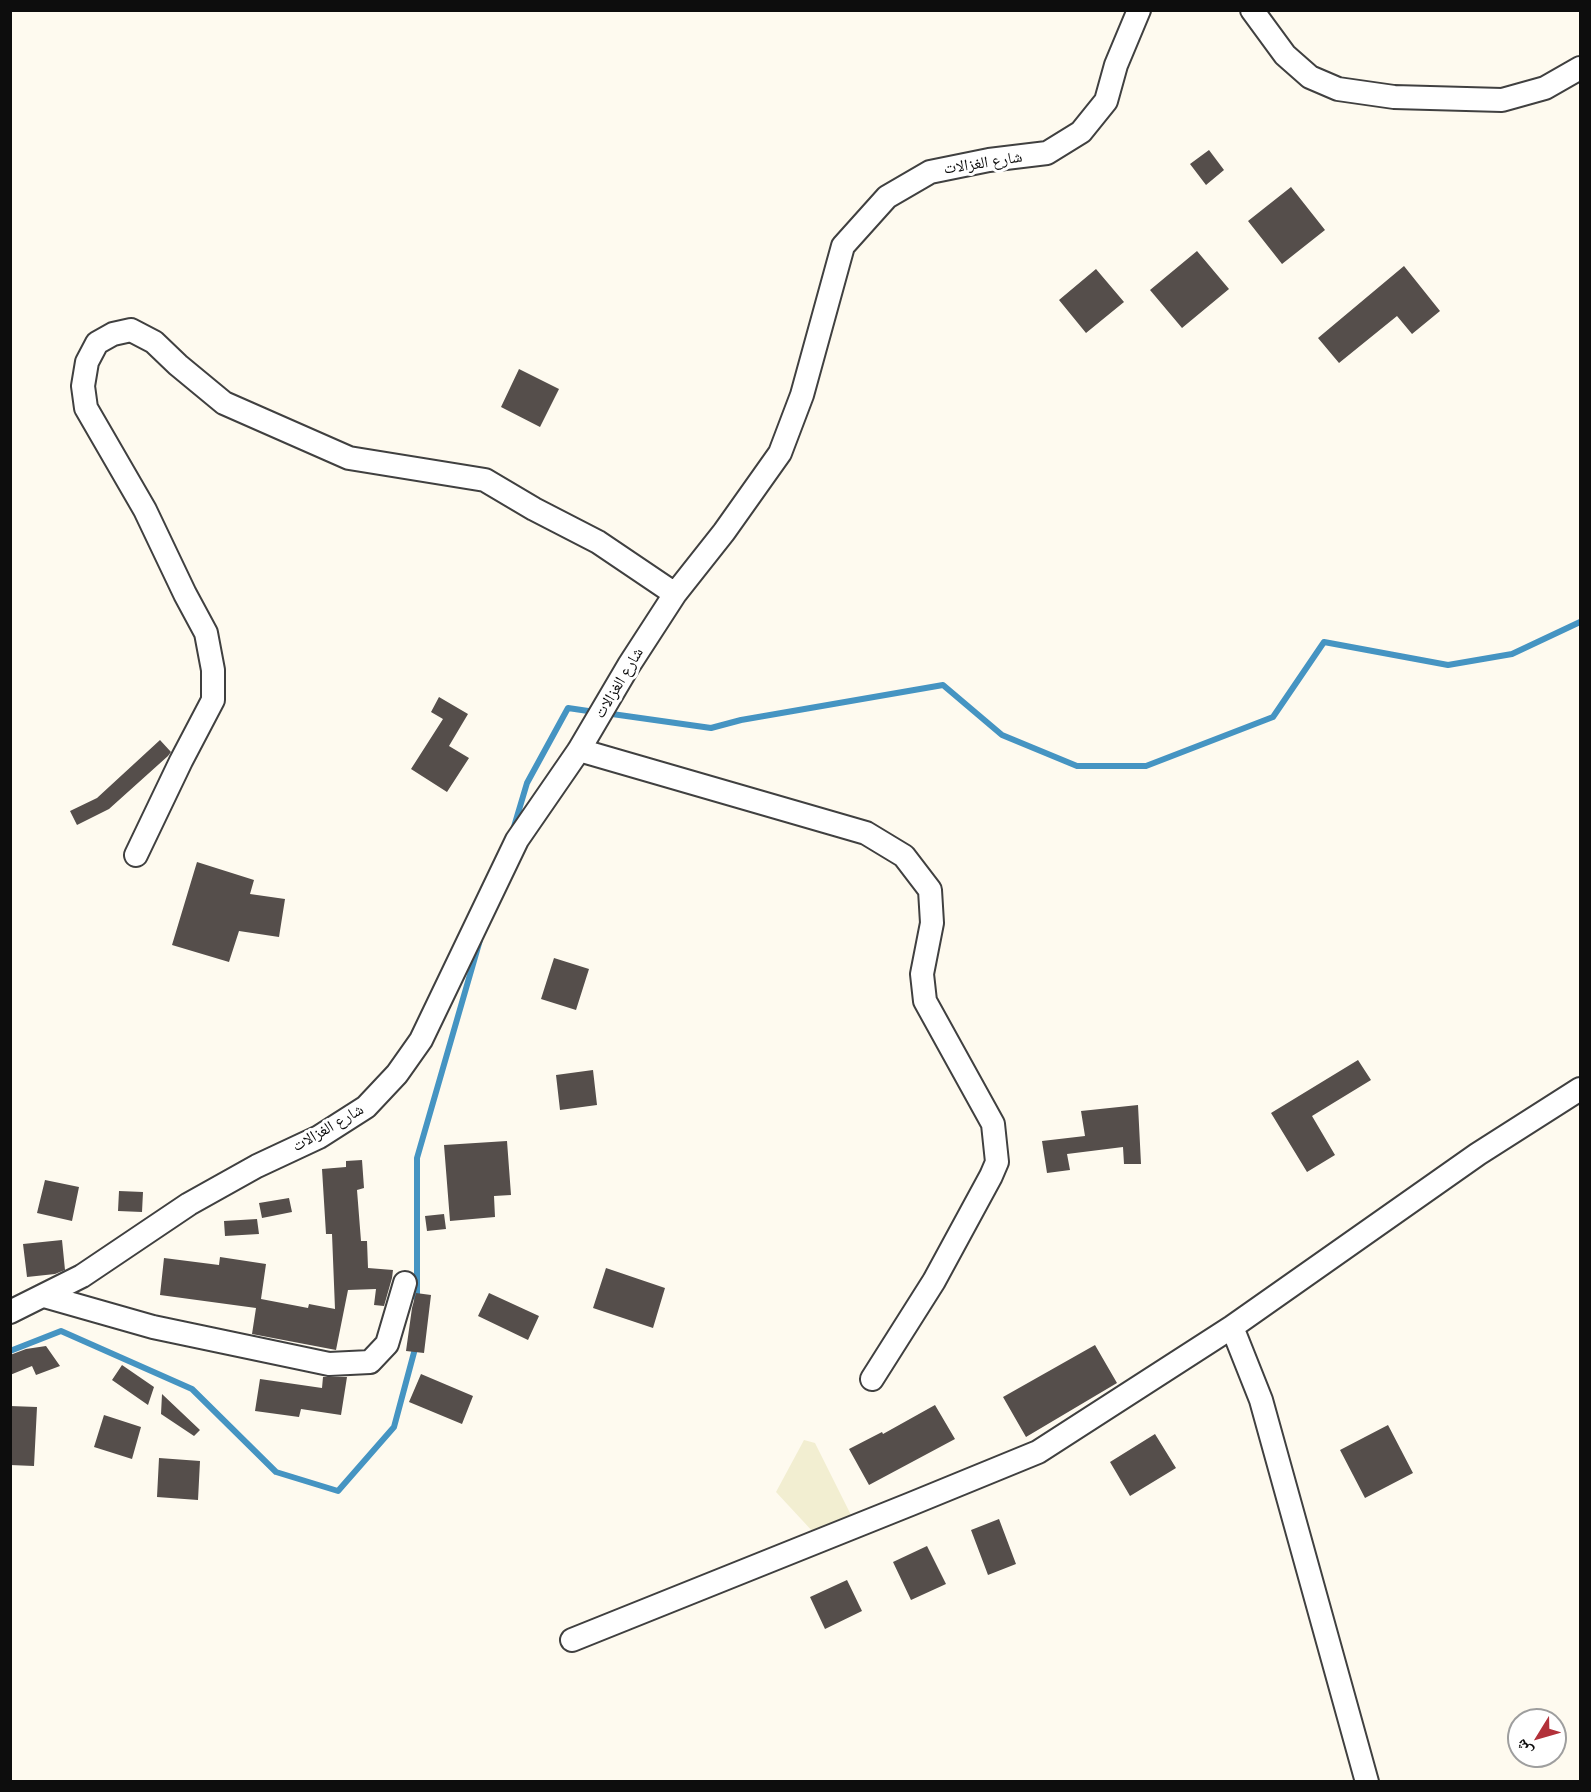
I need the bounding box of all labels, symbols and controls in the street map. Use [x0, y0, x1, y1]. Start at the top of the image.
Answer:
street label: شارع الغزالات [942, 147, 1024, 179]
street label: شارع الغزالات [590, 644, 648, 722]
street label: شارع الغزالات [289, 1100, 367, 1156]
north arrow [1507, 1708, 1567, 1768]
text: ش [1511, 1735, 1537, 1760]

